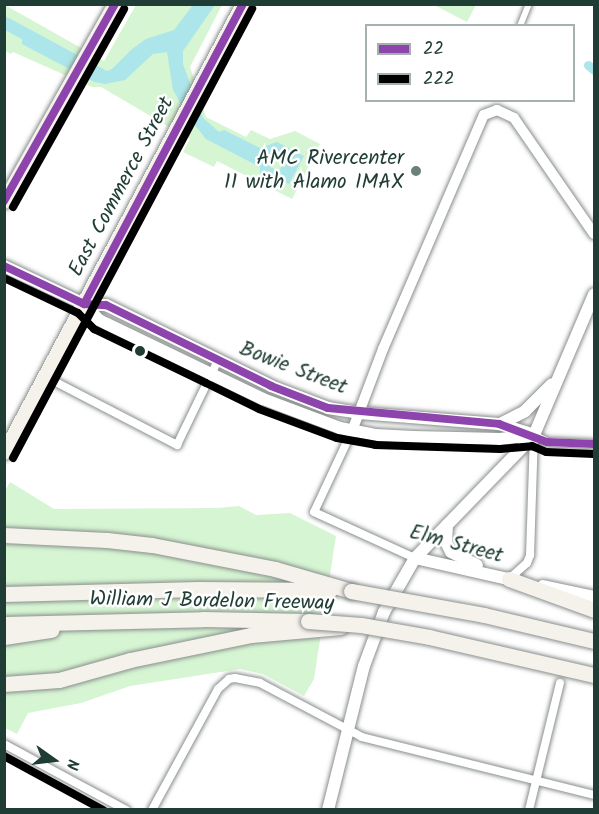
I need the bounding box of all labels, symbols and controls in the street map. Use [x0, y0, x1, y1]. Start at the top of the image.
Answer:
legend [365, 24, 575, 102]
text: 22 [423, 35, 444, 64]
text: 222 [423, 65, 454, 94]
street label: East Commerce Street [64, 93, 180, 281]
place label: AMC Rivercenter 11 with Alamo IMAX [224, 146, 404, 196]
marker: AMC Rivercenter 11 with Alamo IMAX [409, 164, 423, 178]
street label: Bowie Street [236, 337, 350, 401]
unlabelled marker [134, 345, 146, 357]
street label: Elm Street [406, 520, 506, 570]
street label: William J Bordelon Freeway [89, 587, 335, 617]
north arrow [24, 730, 84, 790]
text: N [59, 757, 85, 772]

